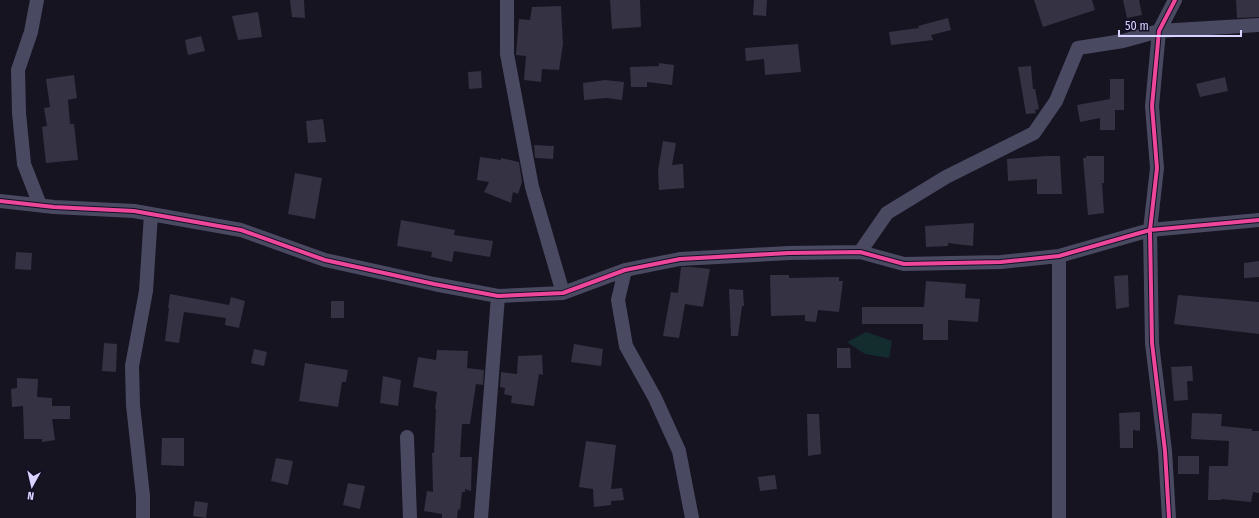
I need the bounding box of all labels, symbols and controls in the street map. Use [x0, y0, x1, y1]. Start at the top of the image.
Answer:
scale bar [1119, 12, 1241, 38]
text: 50 m [1125, 19, 1149, 33]
north arrow [12, 466, 52, 506]
text: N [27, 489, 35, 502]

